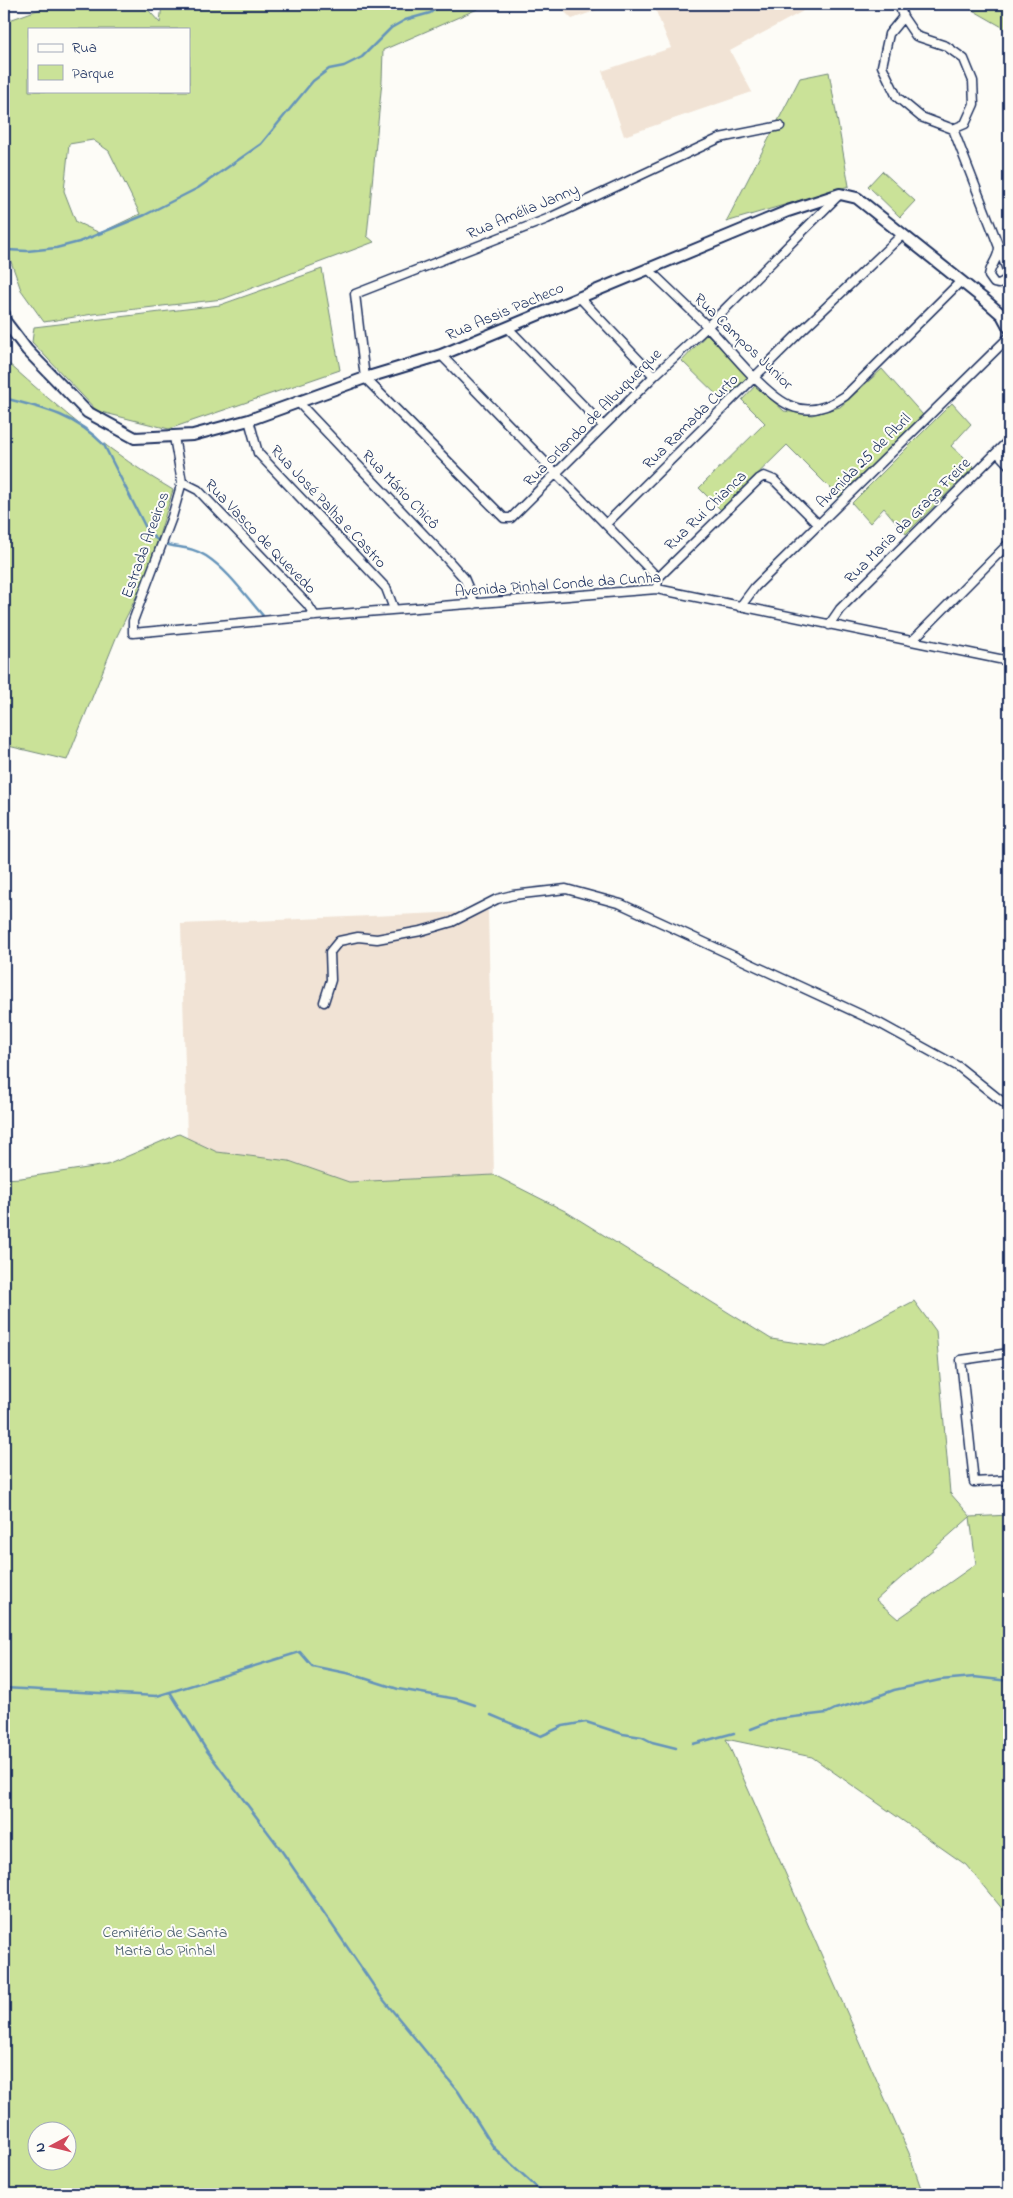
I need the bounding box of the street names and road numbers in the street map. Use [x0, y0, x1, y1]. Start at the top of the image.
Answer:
street label: Rua Amélia Janny [463, 178, 583, 246]
street label: Rua Assis Pacheco [442, 276, 568, 348]
street label: Rua Campos Junior [688, 288, 798, 396]
street label: Rua Orlando de Albuquerque [518, 343, 668, 493]
street label: Rua Ramada Curto [638, 369, 744, 475]
street label: Avenida 25 de Abril [811, 408, 917, 514]
street label: Rua José Palha e Castro [264, 440, 392, 574]
street label: Rua Mário Chicô [356, 445, 444, 535]
street label: Rua Maria da Graça Freire [839, 452, 977, 590]
street label: Rua Rui Chianca [659, 465, 753, 557]
street label: Rua Vasco de Quevedo [199, 474, 321, 600]
street label: Estrada Areeiros [116, 488, 176, 602]
street label: Avenida Pinhal Conde da Cunha [454, 566, 662, 604]

